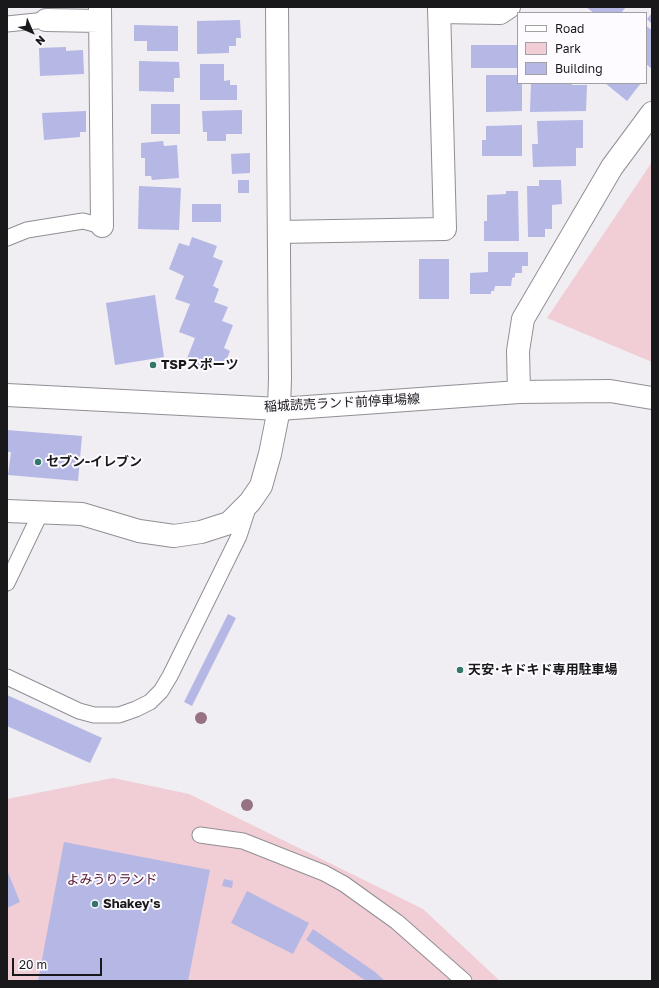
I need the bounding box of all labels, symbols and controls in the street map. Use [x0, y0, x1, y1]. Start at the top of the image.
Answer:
north arrow [12, 12, 52, 52]
legend [517, 12, 647, 84]
text: Road [555, 21, 584, 36]
text: N [33, 33, 48, 48]
text: Park [555, 41, 581, 56]
text: Building [555, 61, 603, 76]
place label: TSPスポーツ [161, 357, 239, 373]
marker: TSPスポーツ [148, 360, 158, 370]
street label: 稲城読売ランド前停車場線 [264, 391, 420, 415]
place label: セブン-イレブン [46, 454, 142, 470]
marker: セブン-イレブン [33, 457, 43, 467]
place label: 天安･キドキド専用駐車場 [468, 662, 617, 678]
marker: 天安･キドキド専用駐車場 [455, 665, 465, 675]
park label: よみうりランド [67, 872, 157, 888]
place label: Shakey's [103, 896, 160, 912]
marker: Shakey's [90, 899, 100, 909]
scale bar [14, 950, 104, 976]
text: 20 m [19, 957, 47, 972]

